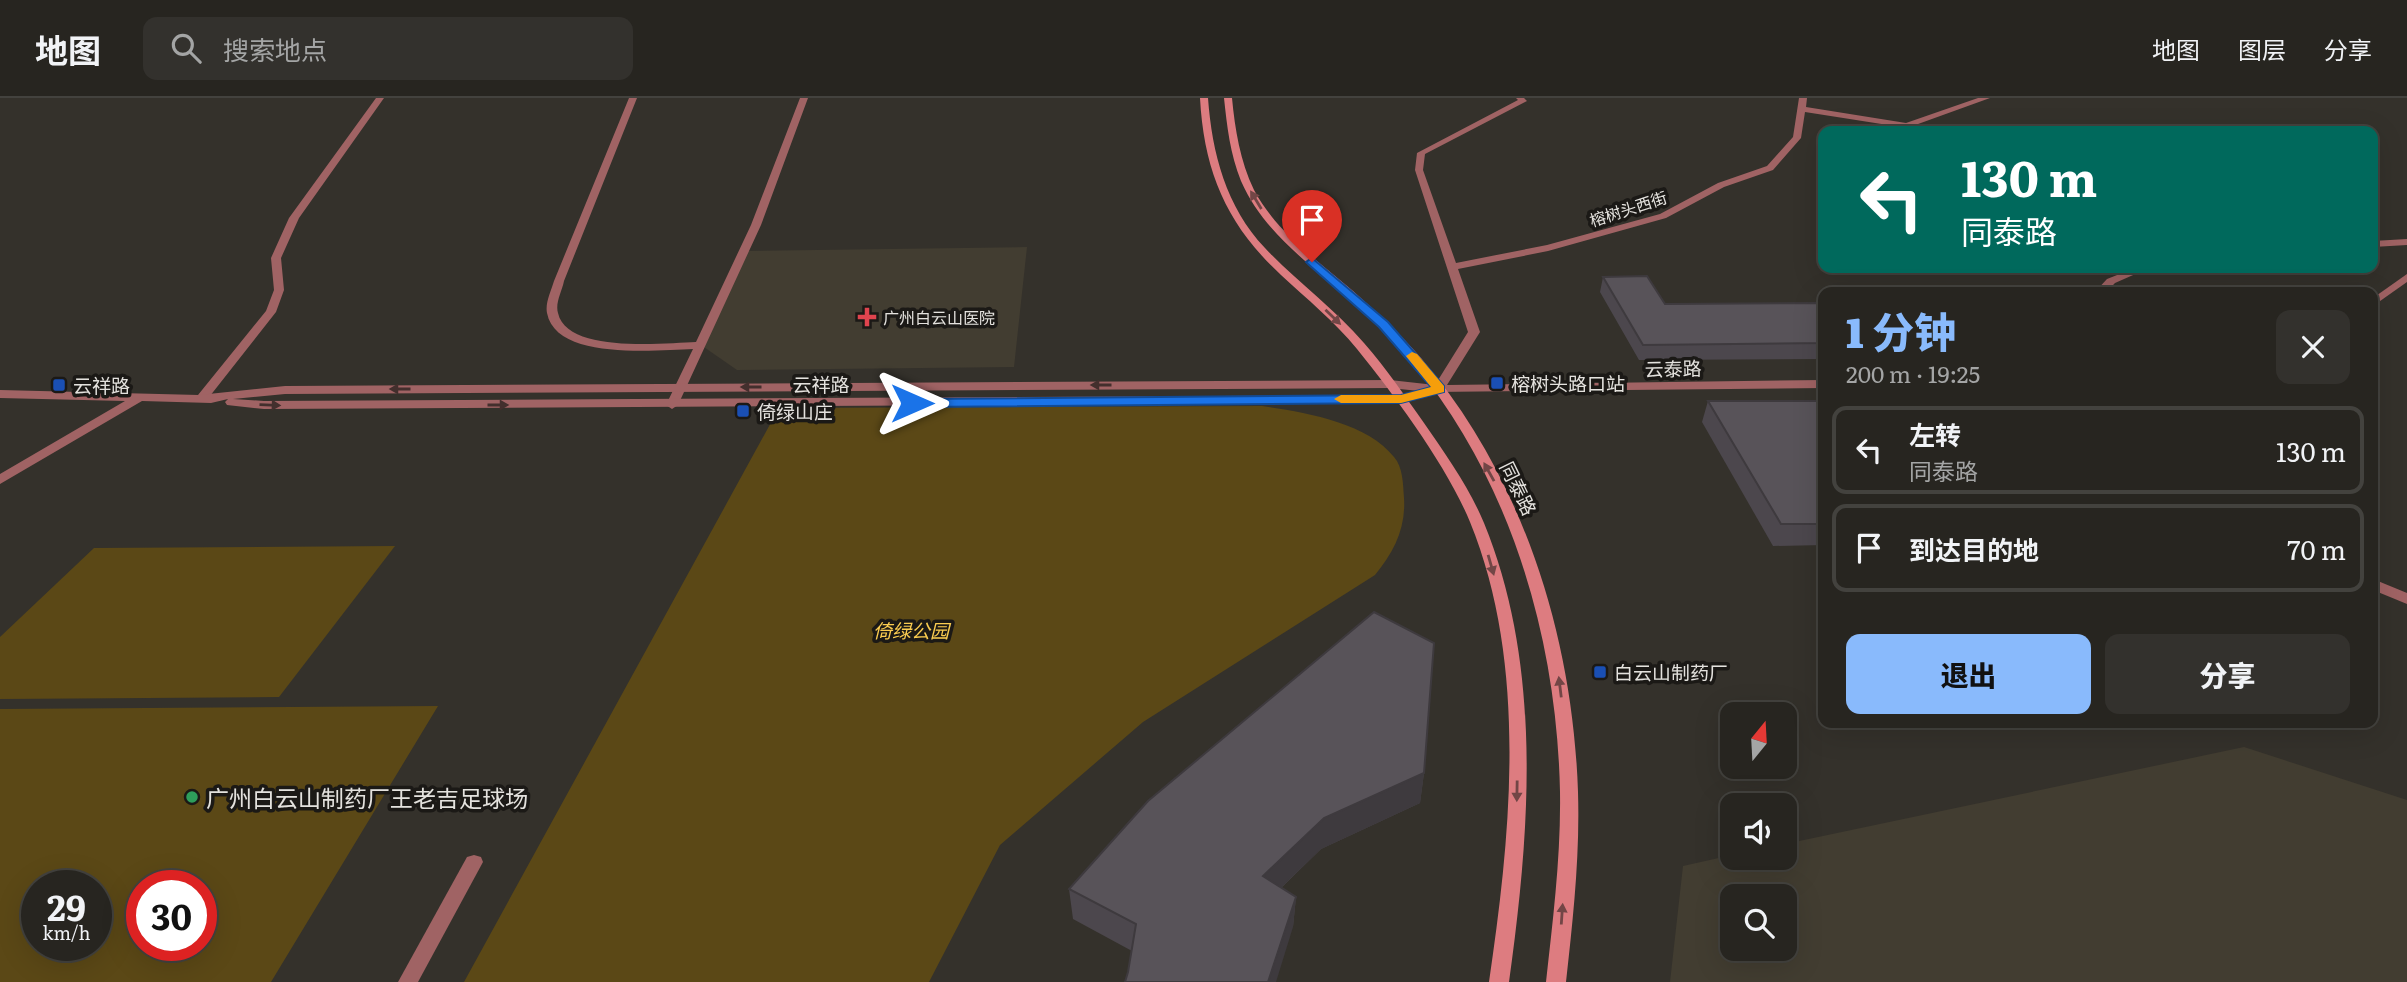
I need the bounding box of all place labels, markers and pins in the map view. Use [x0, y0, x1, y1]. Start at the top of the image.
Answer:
pin [1282, 190, 1342, 262]
place label: 广州白云山医院 [883, 305, 995, 329]
marker: 广州白云山医院 [857, 307, 877, 327]
place label: 榕树头路口站 [1511, 369, 1625, 397]
place label: 云祥路 [73, 371, 130, 399]
marker: 榕树头路口站 [1489, 375, 1505, 391]
marker: 云祥路 [51, 377, 67, 393]
place label: 倚绿山庄 [757, 397, 833, 425]
marker: 倚绿山庄 [735, 403, 751, 419]
place label: 白云山制药厂 [1614, 658, 1728, 686]
marker: 白云山制药厂 [1592, 664, 1608, 680]
place label: 广州白云山制药厂王老吉足球场 [206, 780, 528, 814]
marker: 广州白云山制药厂王老吉足球场 [184, 789, 200, 805]

